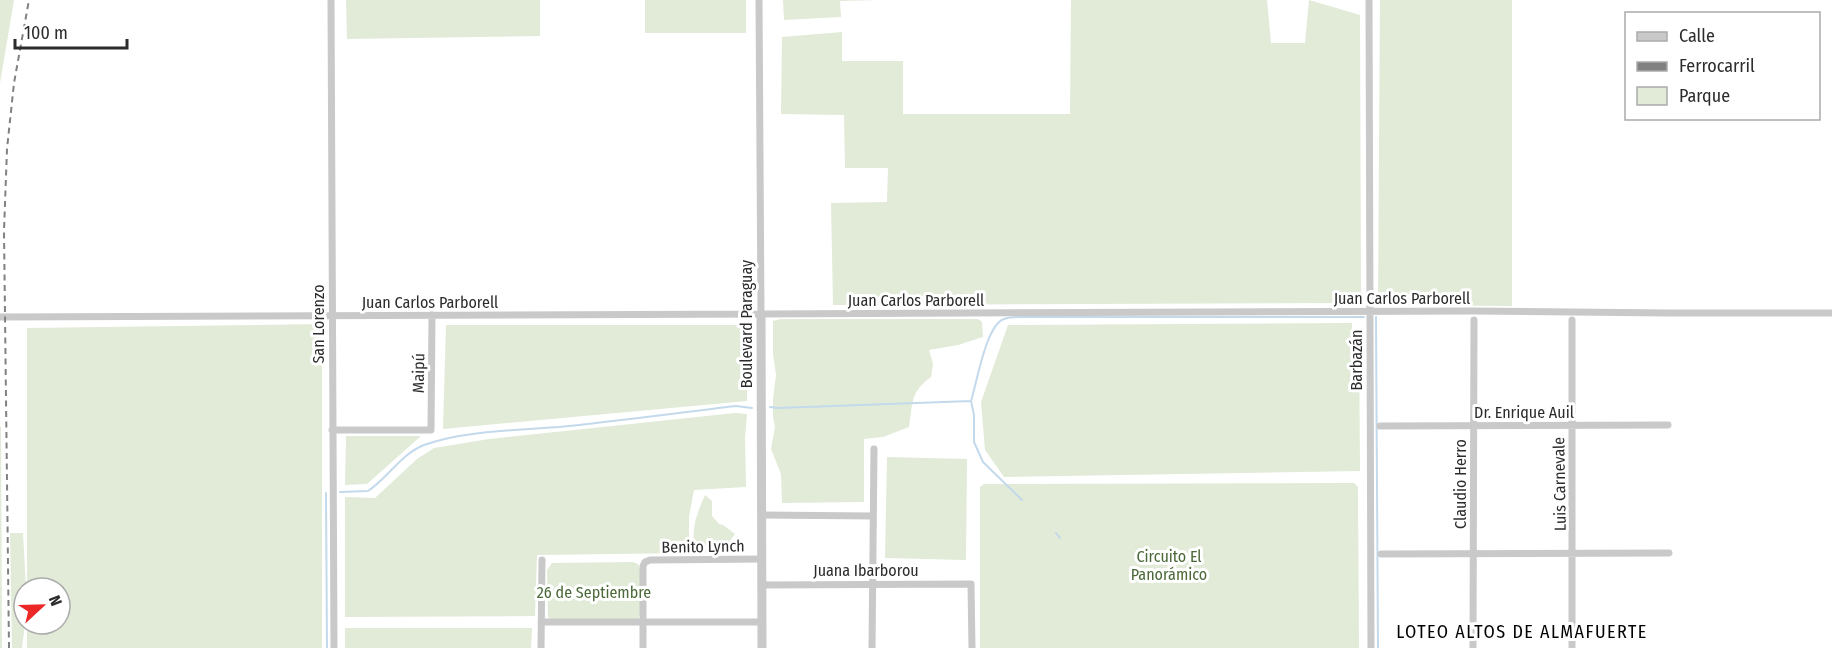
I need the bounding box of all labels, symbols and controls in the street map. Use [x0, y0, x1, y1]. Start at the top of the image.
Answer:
scale bar [15, 12, 128, 50]
legend [1625, 12, 1820, 120]
text: 100 m [24, 22, 68, 44]
text: Calle [1679, 25, 1715, 47]
text: Ferrocarril [1679, 55, 1755, 77]
text: Parque [1679, 85, 1730, 107]
street label: Boulevard Paraguay [737, 259, 756, 388]
street label: San Lorenzo [309, 284, 328, 364]
street label: Juan Carlos Parborell [1334, 289, 1470, 308]
street label: Juan Carlos Parborell [848, 291, 984, 310]
street label: Juan Carlos Parborell [362, 293, 498, 312]
street label: Barbazán [1347, 330, 1366, 390]
street label: Maipú [409, 353, 428, 393]
street label: Dr. Enrique Auil [1474, 403, 1574, 422]
street label: Luis Carnevale [1549, 437, 1570, 531]
street label: Claudio Herro [1451, 439, 1470, 529]
street label: Benito Lynch [661, 536, 745, 557]
park label: Circuito El Panorámico [1131, 547, 1207, 584]
street label: Juana Ibarborou [813, 561, 919, 580]
north arrow [12, 576, 72, 636]
park label: 26 de Septiembre [537, 583, 651, 602]
text: N [45, 593, 66, 609]
district label: LOTEO ALTOS DE ALMAFUERTE [1396, 621, 1648, 643]

